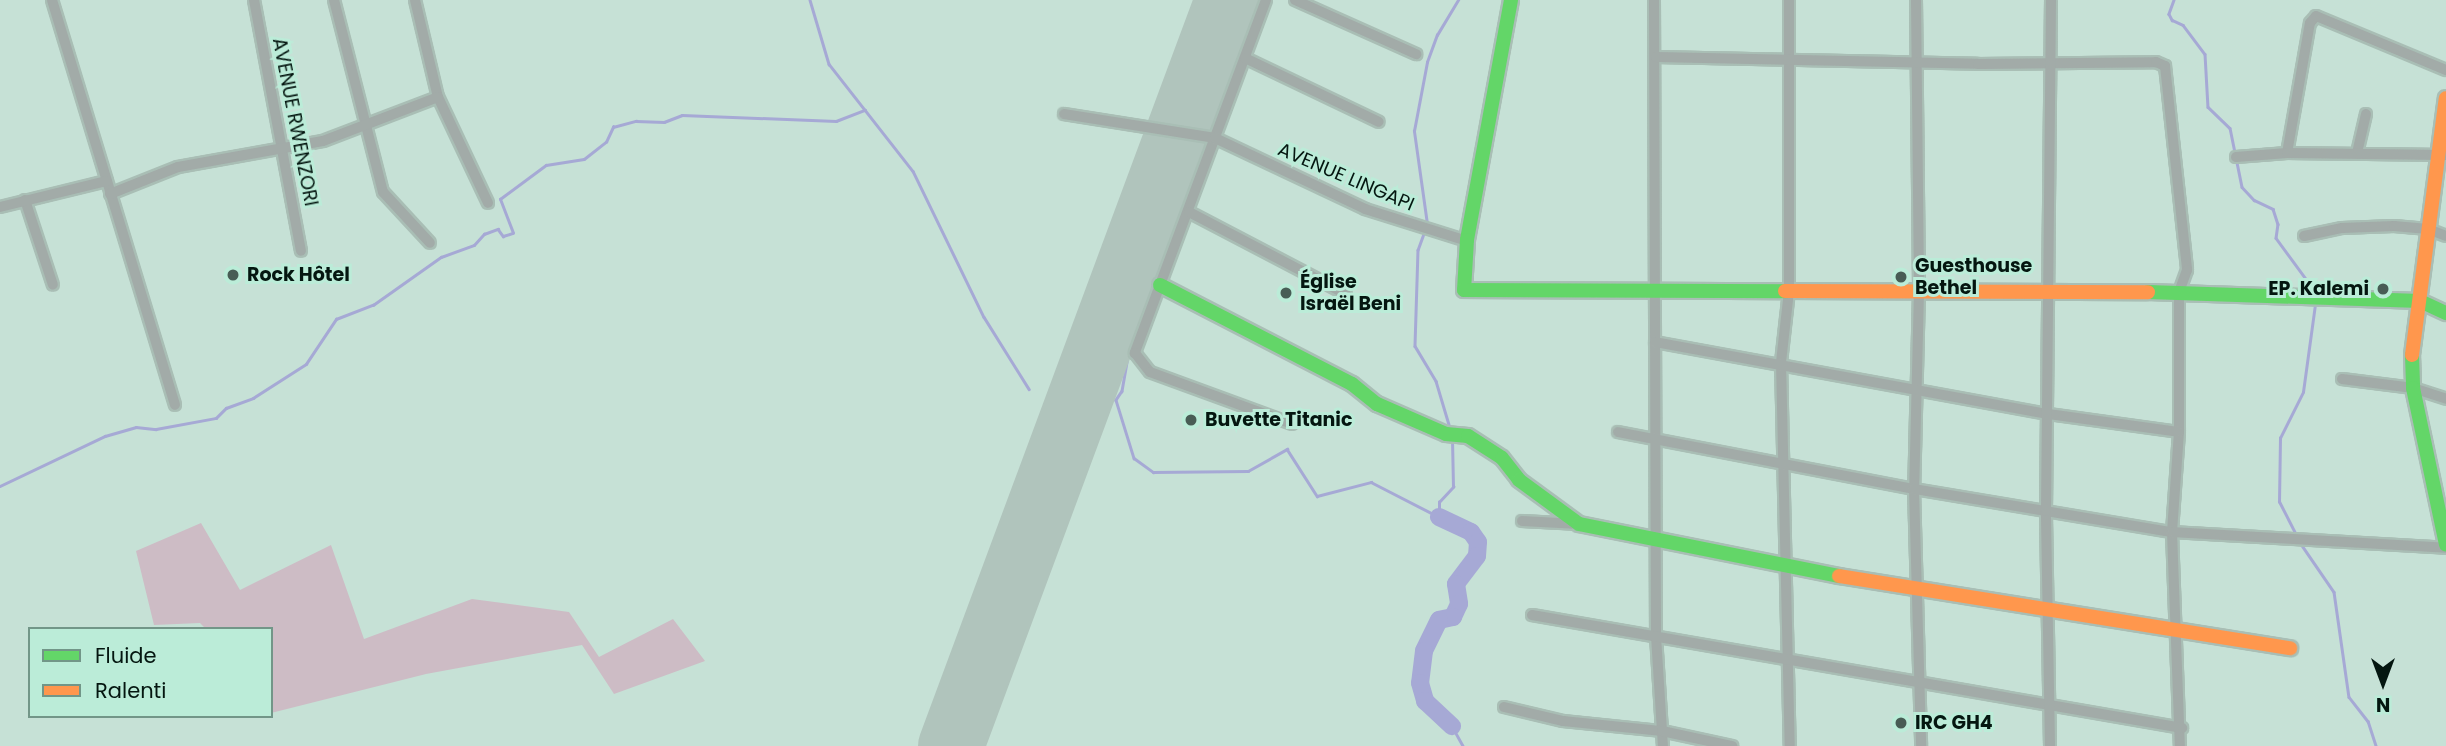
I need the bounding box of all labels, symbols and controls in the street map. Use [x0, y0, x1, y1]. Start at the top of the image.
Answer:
street label: AVENUE RWENZORI [267, 36, 323, 208]
street label: AVENUE LINGAPI [1274, 138, 1418, 216]
place label: Guesthouse Bethel [1915, 255, 2032, 299]
place label: Rock Hôtel [247, 264, 350, 286]
marker: Rock Hôtel [225, 267, 241, 283]
marker: Guesthouse Bethel [1893, 269, 1909, 285]
place label: Église Israël Beni [1300, 271, 1401, 315]
place label: EP. Kalemi [2268, 278, 2369, 300]
marker: EP. Kalemi [2375, 281, 2391, 297]
marker: Église Israël Beni [1278, 285, 1294, 301]
place label: Buvette Titanic [1205, 409, 1352, 431]
marker: Buvette Titanic [1183, 412, 1199, 428]
legend [28, 627, 273, 718]
text: Fluide [95, 641, 157, 670]
north arrow [2348, 648, 2418, 718]
text: Ralenti [95, 676, 166, 705]
text: N [2376, 691, 2390, 718]
place label: IRC GH4 [1915, 712, 1993, 734]
marker: IRC GH4 [1893, 715, 1909, 731]

